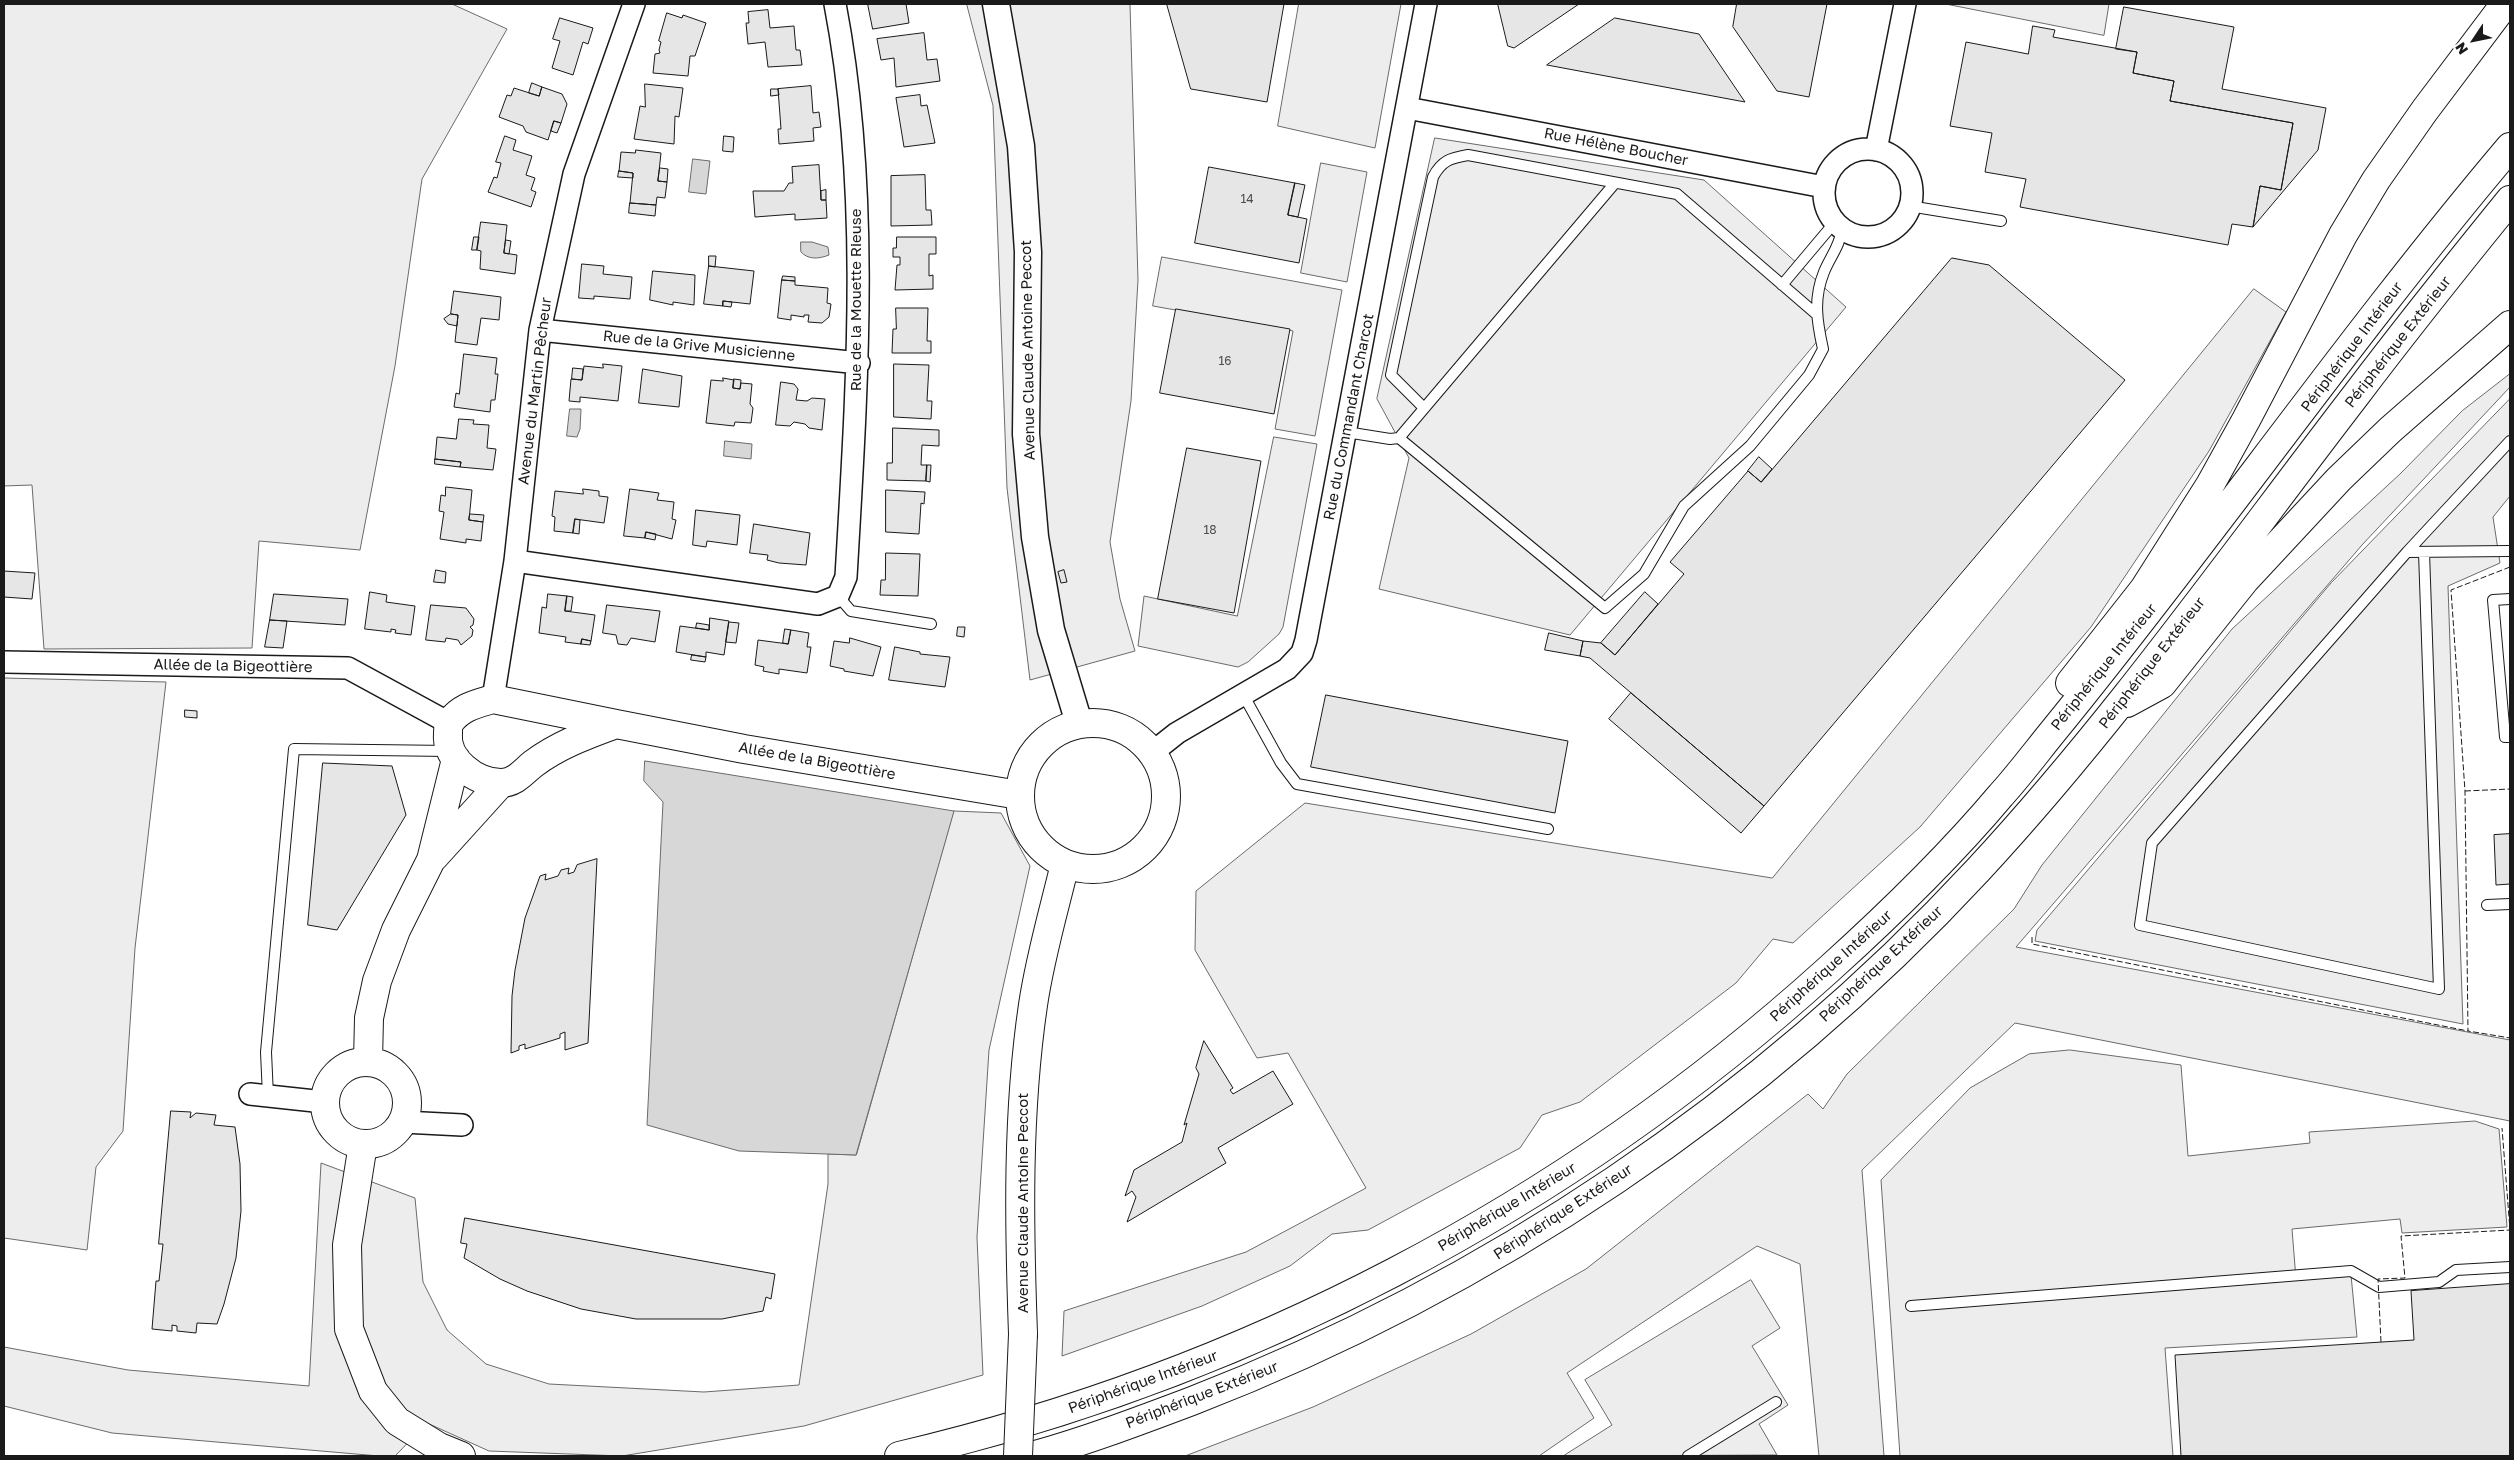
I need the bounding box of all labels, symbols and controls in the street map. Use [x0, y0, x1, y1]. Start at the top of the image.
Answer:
north arrow [2449, 15, 2499, 65]
text: N [2451, 40, 2471, 58]
street label: Rue Hélène Boucher [1542, 124, 1690, 170]
house number: 14 [1240, 192, 1254, 206]
street label: Rue de la Mouette Rieuse [847, 209, 865, 391]
street label: Avenue Claude Antoine Peccot [1017, 240, 1039, 460]
street label: Périphérique Extérieur [2341, 273, 2455, 411]
street label: Périphérique Intérieur [2297, 278, 2407, 416]
street label: Avenue du Martin Pêcheur [515, 296, 555, 486]
street label: Rue du Commandant Charcot [1320, 312, 1378, 522]
street label: Rue de la Grive Musicienne [602, 327, 796, 365]
house number: 16 [1218, 354, 1232, 368]
house number: 18 [1203, 523, 1217, 537]
street label: Périphérique Extérieur [2095, 594, 2209, 732]
street label: Périphérique Intérieur [2047, 600, 2161, 734]
street label: Allée de la Bigeottière [153, 656, 313, 676]
street label: Allée de la Bigeottière [737, 738, 897, 784]
street label: Périphérique Extérieur [1816, 902, 1946, 1026]
street label: Périphérique Intérieur [1766, 906, 1896, 1026]
street label: Avenue Claude Antoine Peccot [1014, 1093, 1032, 1313]
street label: Périphérique Intérieur [1435, 1159, 1579, 1255]
street label: Périphérique Extérieur [1490, 1160, 1636, 1264]
street label: Périphérique Intérieur [1066, 1347, 1220, 1417]
street label: Périphérique Extérieur [1123, 1358, 1281, 1432]

